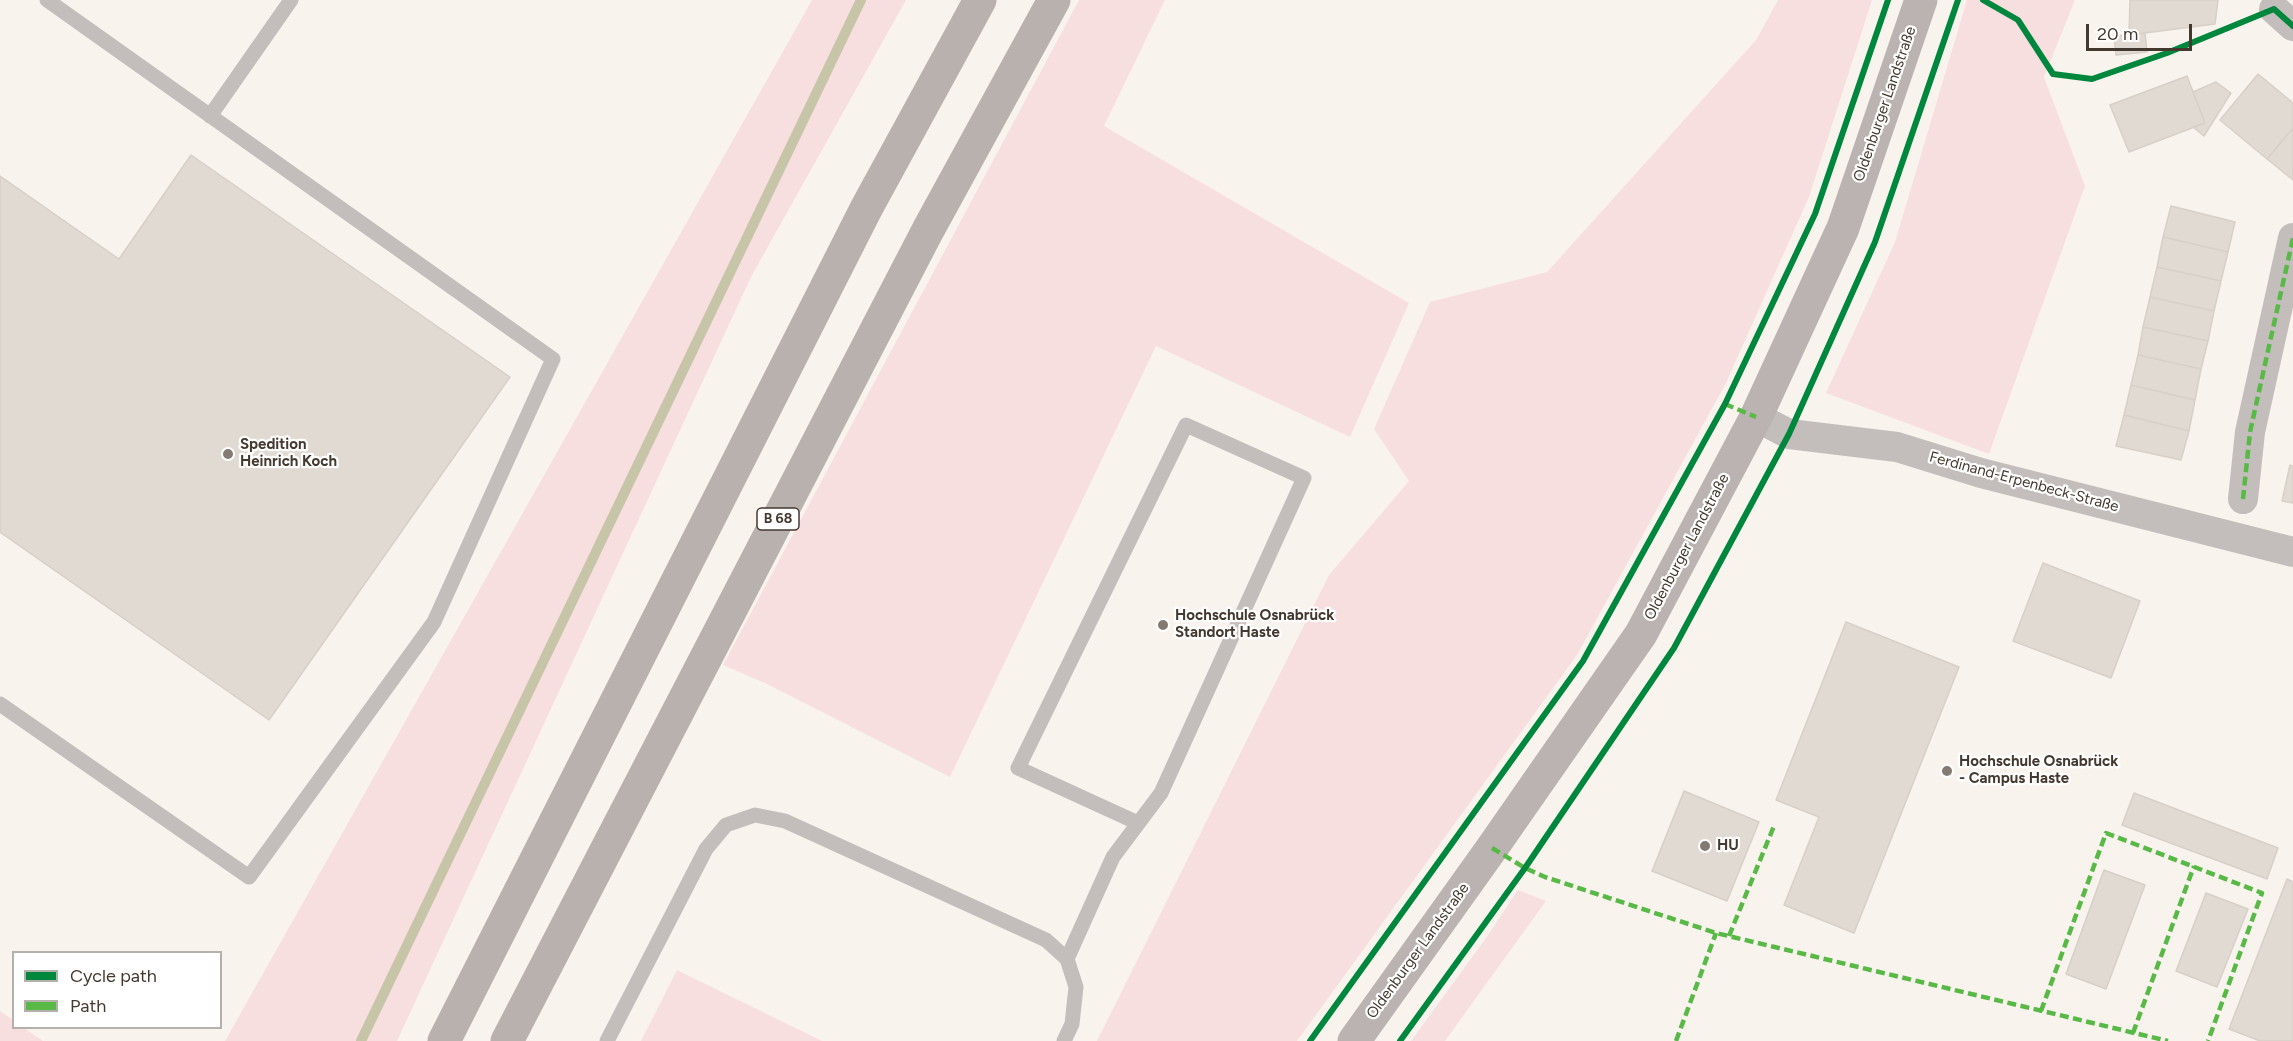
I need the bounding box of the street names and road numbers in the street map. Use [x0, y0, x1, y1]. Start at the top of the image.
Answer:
street label: Oldenburger Landstraße [1850, 24, 1920, 184]
street label: Ferdinand-Erpenbeck-Straße [1927, 448, 2121, 516]
street label: Oldenburger Landstraße [1641, 471, 1733, 623]
road number: B 68 [757, 508, 799, 530]
street label: Oldenburger Landstraße [1363, 880, 1473, 1022]

